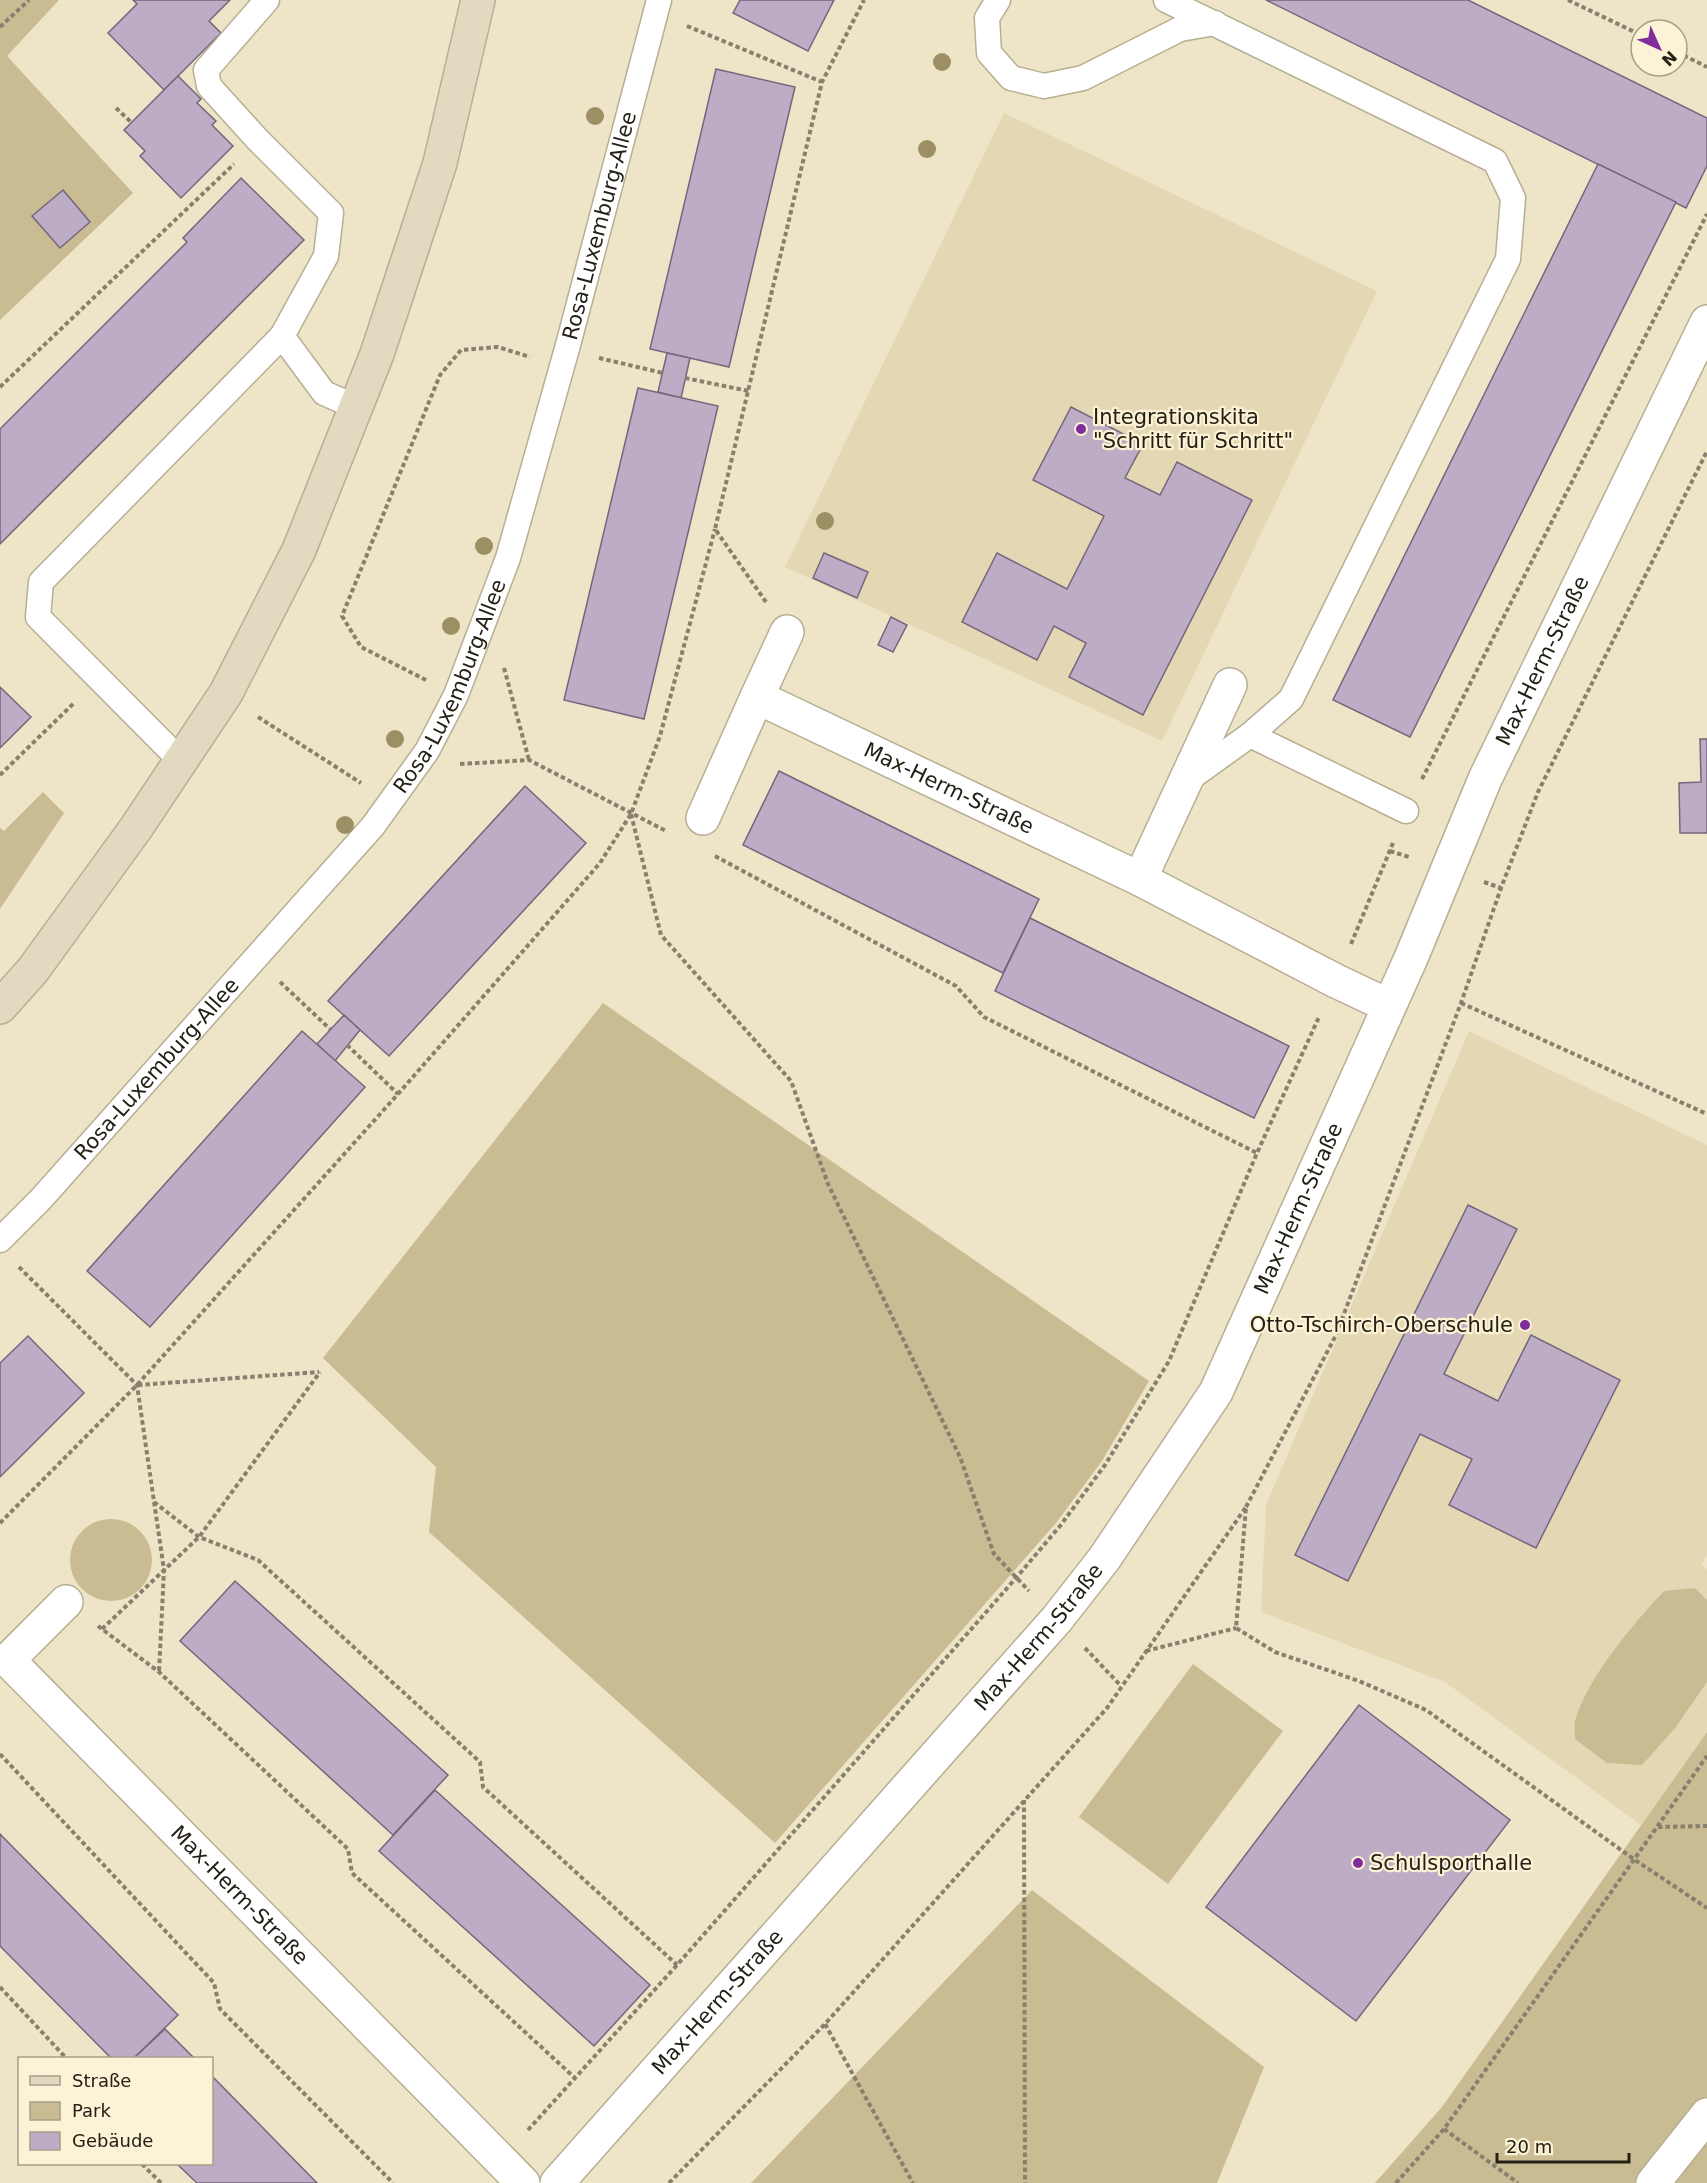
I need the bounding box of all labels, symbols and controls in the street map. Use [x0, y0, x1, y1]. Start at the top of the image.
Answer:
north arrow [1629, 18, 1689, 78]
text: N [1658, 47, 1681, 70]
street label: Rosa-Luxemburg-Allee [558, 109, 641, 342]
place label: Integrationskita "Schritt für Schritt" [1093, 405, 1293, 453]
marker: Integrationskita "Schritt für Schritt" [1074, 422, 1088, 436]
street label: Max-Herm-Straße [1491, 572, 1594, 749]
street label: Rosa-Luxemburg-Allee [388, 576, 511, 798]
street label: Max-Herm-Straße [860, 738, 1038, 839]
street label: Rosa-Luxemburg-Allee [70, 973, 244, 1165]
street label: Max-Herm-Straße [1249, 1119, 1347, 1298]
place label: Otto-Tschirch-Oberschule [1250, 1313, 1513, 1337]
marker: Otto-Tschirch-Oberschule [1518, 1318, 1532, 1332]
street label: Max-Herm-Straße [969, 1559, 1108, 1716]
street label: Max-Herm-Straße [166, 1821, 313, 1970]
place label: Schulsporthalle [1370, 1851, 1532, 1875]
marker: Schulsporthalle [1351, 1856, 1365, 1870]
street label: Max-Herm-Straße [647, 1925, 788, 2079]
legend [18, 2057, 213, 2165]
text: Straße [72, 2070, 131, 2091]
text: Park [72, 2100, 111, 2121]
scale bar [1497, 2126, 1629, 2164]
text: Gebäude [72, 2130, 153, 2151]
text: 20 m [1506, 2136, 1552, 2157]

